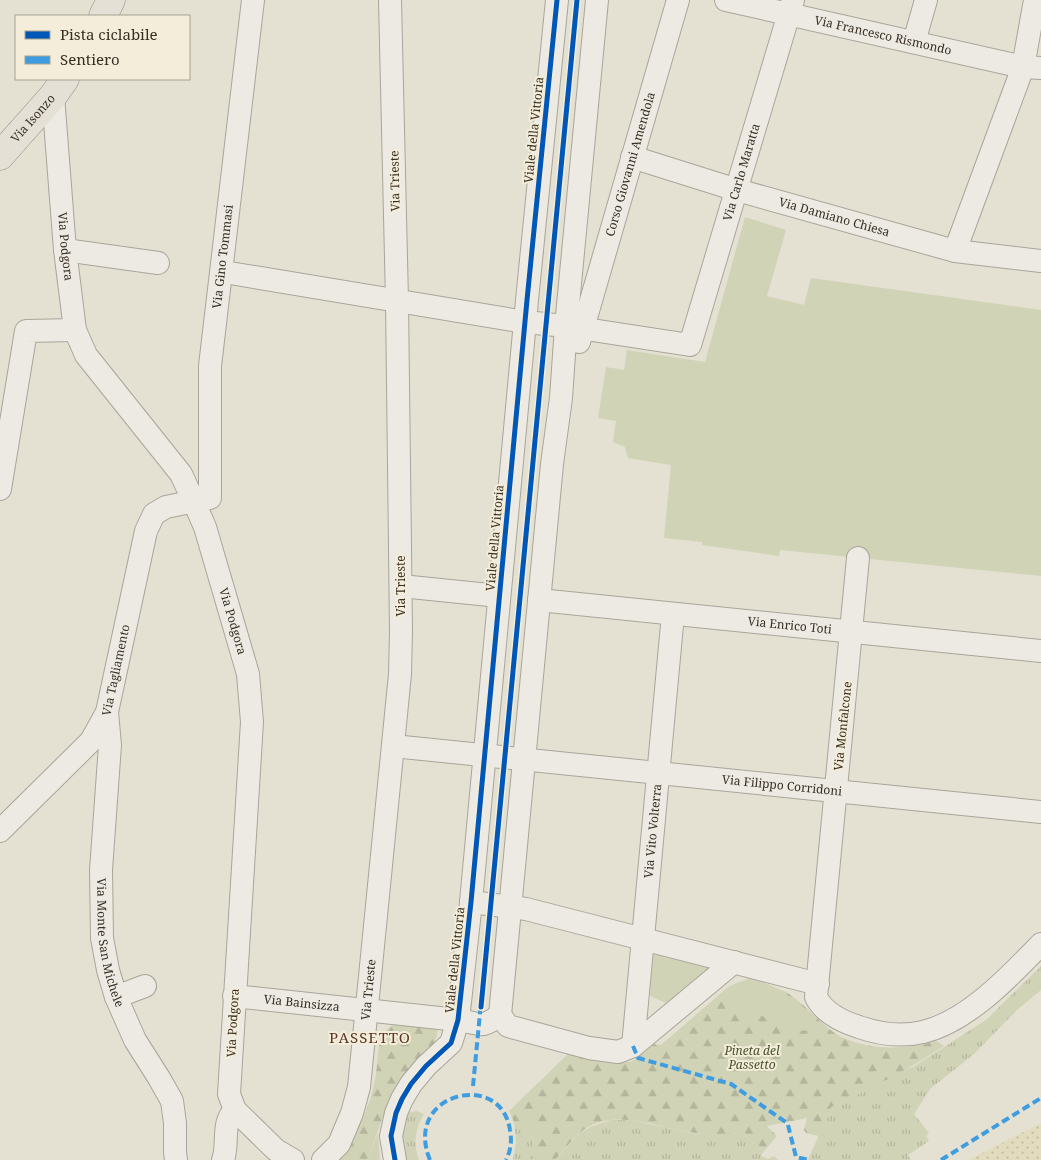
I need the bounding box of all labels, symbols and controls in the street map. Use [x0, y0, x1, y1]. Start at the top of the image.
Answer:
street label: Via Francesco Rismondo [813, 11, 953, 59]
legend [15, 15, 190, 80]
text: Pista ciclabile [60, 24, 158, 44]
text: Sentiero [60, 49, 120, 69]
street label: Viale della Vittoria [519, 76, 548, 184]
street label: Via Isonzo [7, 90, 59, 146]
street label: Corso Giovanni Amendola [601, 90, 659, 238]
street label: Via Carlo Maratta [719, 121, 764, 223]
street label: Via Trieste [385, 150, 404, 212]
street label: Via Damiano Chiesa [777, 193, 892, 240]
street label: Via Gino Tommasi [208, 204, 237, 309]
street label: Via Podgora [54, 211, 78, 282]
street label: Viale della Vittoria [481, 484, 508, 592]
street label: Via Trieste [392, 555, 409, 617]
street label: Via Podgora [215, 586, 251, 657]
street label: Via Enrico Toti [747, 612, 833, 638]
street label: Via Tagliamento [97, 623, 134, 717]
street label: Via Monfalcone [829, 680, 856, 771]
street label: Via Filippo Corridoni [721, 771, 843, 800]
street label: Via Vito Volterra [640, 783, 665, 879]
street label: Via Monte San Michele [93, 878, 128, 1010]
street label: Viale della Vittoria [440, 906, 469, 1014]
street label: Via Trieste [357, 958, 380, 1021]
street label: Via Podgora [222, 988, 243, 1058]
street label: Via Bainsizza [263, 990, 341, 1015]
district label: PASSETTO [329, 1027, 411, 1047]
park label: Pineta del Passetto [723, 1042, 780, 1073]

